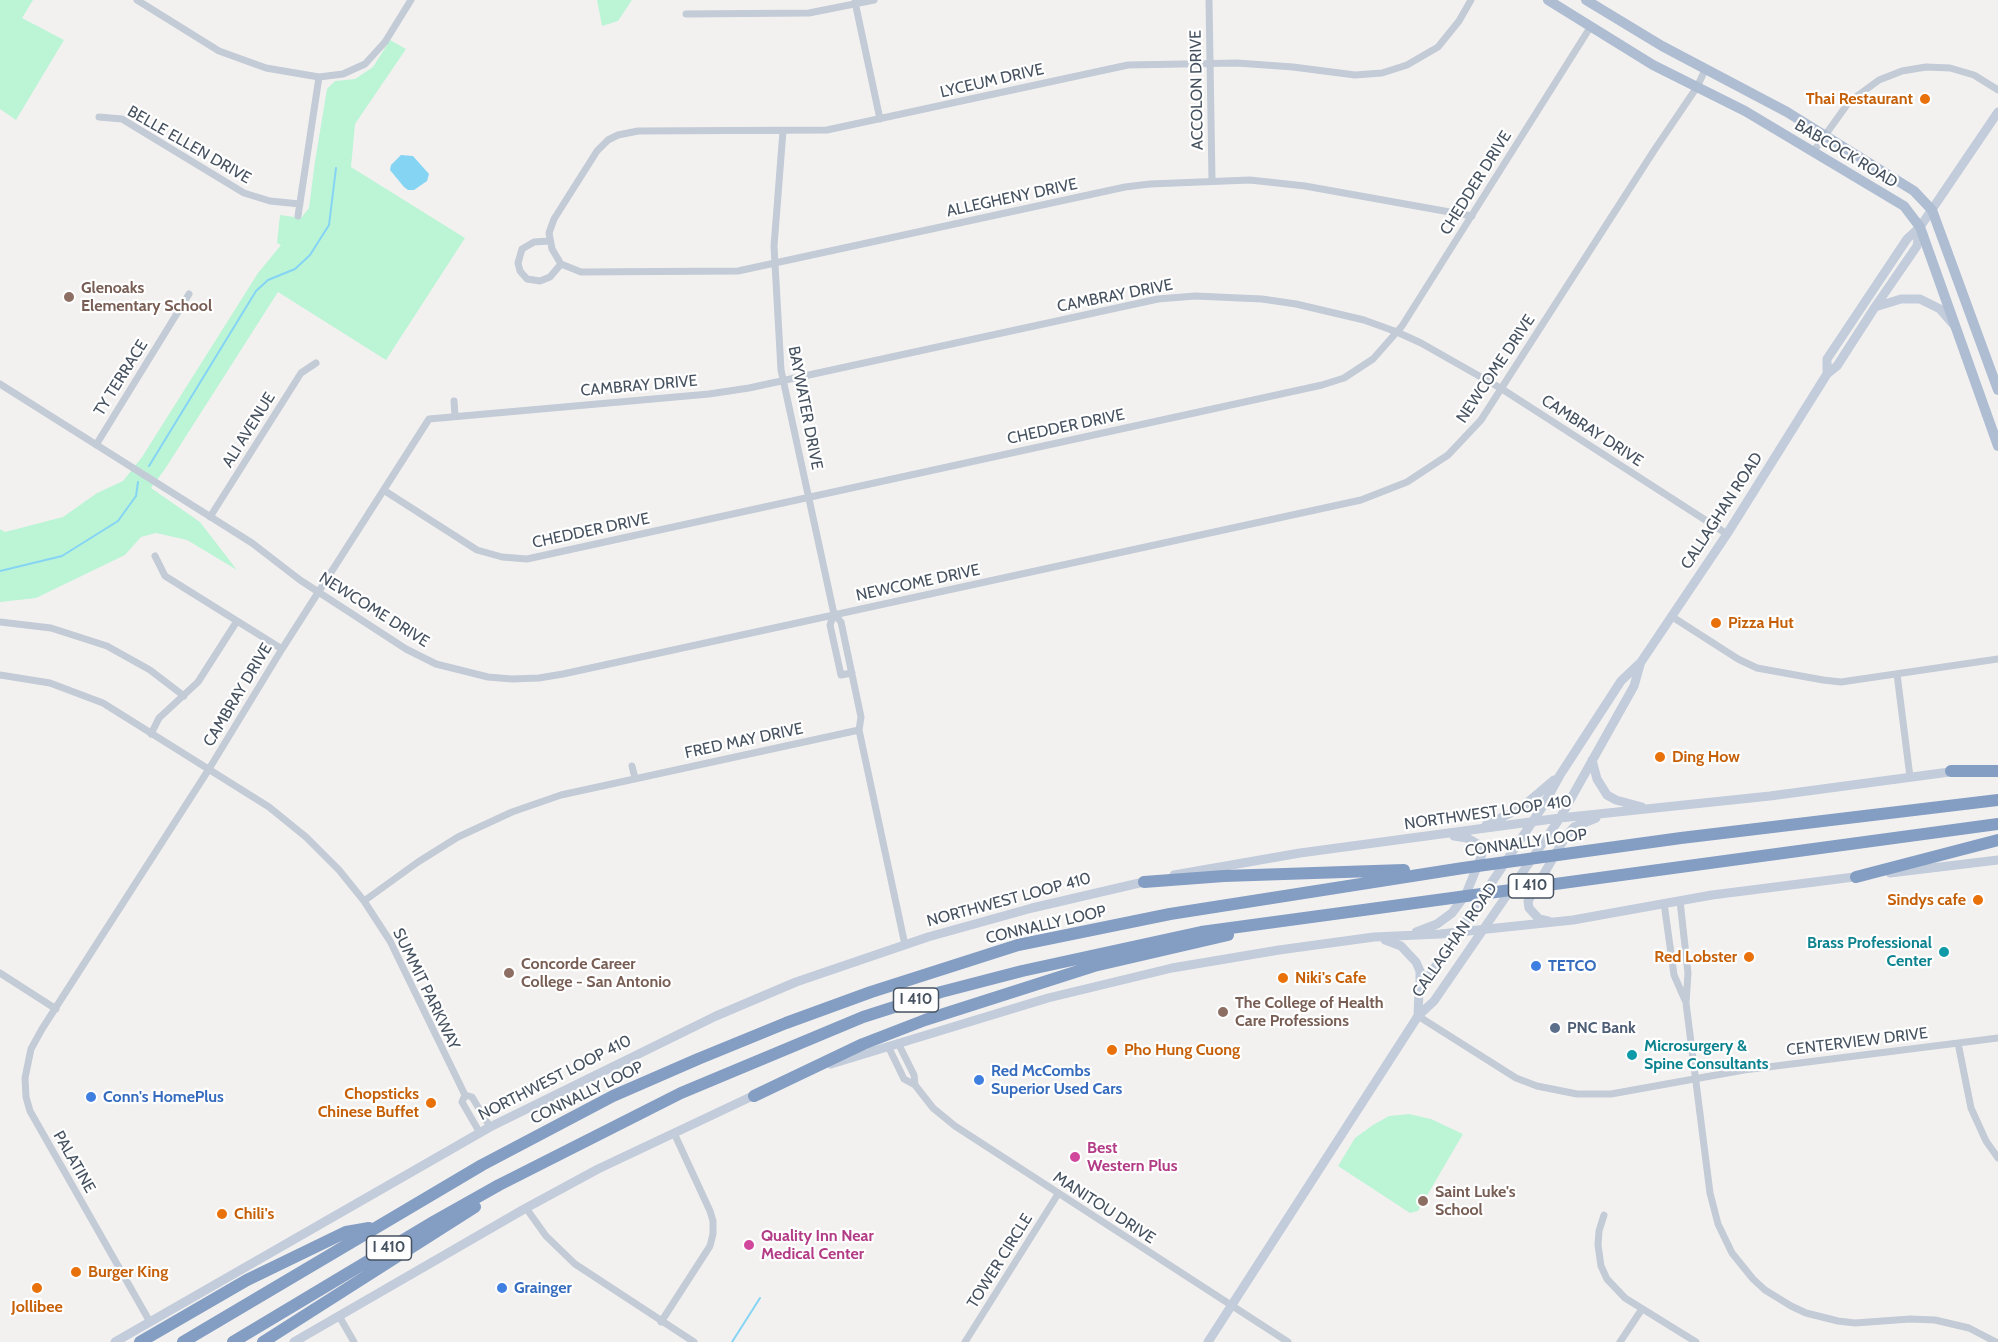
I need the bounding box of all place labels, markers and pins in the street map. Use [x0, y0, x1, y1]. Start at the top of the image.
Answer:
place label: Thai Restaurant [1806, 89, 1913, 109]
marker: Thai Restaurant [1918, 92, 1932, 106]
place label: Glenoaks Elementary School [81, 278, 212, 316]
marker: Glenoaks Elementary School [62, 290, 76, 304]
place label: Pizza Hut [1728, 613, 1794, 633]
marker: Pizza Hut [1709, 616, 1723, 630]
place label: Ding How [1672, 747, 1740, 767]
marker: Ding How [1653, 750, 1667, 764]
place label: Sindys cafe [1887, 890, 1966, 910]
marker: Sindys cafe [1971, 893, 1985, 907]
place label: Brass Professional Center [1807, 933, 1932, 971]
marker: Brass Professional Center [1937, 945, 1951, 959]
place label: Red Lobster [1654, 947, 1737, 967]
marker: Red Lobster [1742, 950, 1756, 964]
place label: Concorde Career College - San Antonio [521, 954, 671, 992]
place label: TETCO [1548, 956, 1596, 976]
marker: TETCO [1529, 959, 1543, 973]
marker: Concorde Career College - San Antonio [502, 966, 516, 980]
place label: Niki's Cafe [1295, 968, 1366, 988]
marker: Niki's Cafe [1276, 971, 1290, 985]
place label: The College of Health Care Professions [1235, 993, 1384, 1031]
marker: The College of Health Care Professions [1216, 1005, 1230, 1019]
place label: PNC Bank [1567, 1018, 1636, 1038]
marker: PNC Bank [1548, 1021, 1562, 1035]
place label: Microsurgery & Spine Consultants [1644, 1036, 1769, 1074]
place label: Pho Hung Cuong [1124, 1040, 1240, 1060]
marker: Pho Hung Cuong [1105, 1043, 1119, 1057]
marker: Microsurgery & Spine Consultants [1625, 1048, 1639, 1062]
place label: Red McCombs Superior Used Cars [991, 1061, 1122, 1099]
marker: Red McCombs Superior Used Cars [972, 1073, 986, 1087]
place label: Chopsticks Chinese Buffet [318, 1084, 419, 1122]
place label: Conn's HomePlus [103, 1087, 224, 1107]
marker: Conn's HomePlus [84, 1090, 98, 1104]
marker: Chopsticks Chinese Buffet [424, 1096, 438, 1110]
place label: Best Western Plus [1087, 1138, 1177, 1176]
marker: Best Western Plus [1068, 1150, 1082, 1164]
place label: Saint Luke's School [1435, 1182, 1516, 1220]
marker: Saint Luke's School [1416, 1194, 1430, 1208]
place label: Chili's [234, 1204, 274, 1224]
marker: Chili's [215, 1207, 229, 1221]
place label: Quality Inn Near Medical Center [761, 1226, 874, 1264]
marker: Quality Inn Near Medical Center [742, 1238, 756, 1252]
place label: Burger King [88, 1262, 168, 1282]
marker: Burger King [69, 1265, 83, 1279]
place label: Grainger [514, 1278, 572, 1298]
marker: Jollibee [30, 1281, 44, 1295]
marker: Grainger [495, 1281, 509, 1295]
place label: Jollibee [11, 1297, 63, 1317]

